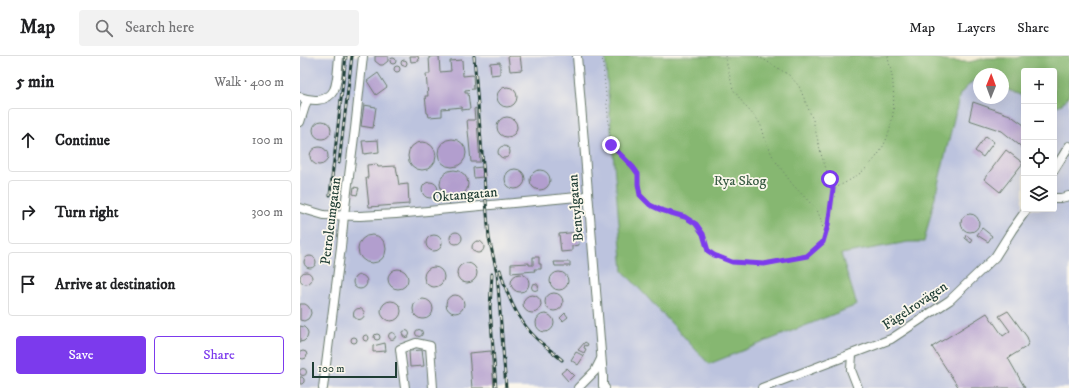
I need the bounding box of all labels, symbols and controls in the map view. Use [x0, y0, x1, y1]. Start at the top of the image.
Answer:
search box [79, 10, 359, 46]
text: Map [20, 16, 55, 39]
icon: search [93, 17, 115, 39]
text: Search here [125, 18, 194, 37]
text: Map [909, 19, 935, 37]
text: Layers [957, 19, 995, 37]
text: Share [1017, 19, 1049, 37]
north arrow [973, 68, 1009, 104]
map controls [1021, 68, 1057, 212]
button: + [1021, 68, 1057, 104]
text: 5 min [16, 71, 54, 93]
text: Walk · 400 m [214, 74, 284, 90]
button: − [1021, 104, 1057, 140]
icon: ahead [17, 129, 39, 151]
text: Continue [55, 131, 110, 150]
text: 100 m [252, 132, 283, 148]
route end [602, 136, 620, 154]
button: locate [1021, 140, 1057, 176]
route start [821, 170, 839, 188]
park label: Rya Skog [714, 172, 766, 190]
street label: Bentylgatan [564, 173, 588, 242]
street label: Petroleumgatan [317, 176, 345, 266]
button: layers [1021, 176, 1057, 212]
street label: Oktangatan [432, 183, 499, 207]
icon: right [17, 201, 39, 223]
text: Turn right [55, 203, 118, 222]
text: 300 m [252, 204, 283, 220]
icon: arrive [17, 273, 39, 295]
text: Arrive at destination [55, 275, 175, 294]
street label: Fågelrovägen [879, 277, 952, 334]
button: Save [16, 336, 146, 374]
button: Share [154, 336, 284, 374]
scale bar [312, 360, 397, 379]
text: 100 m [318, 362, 344, 376]

